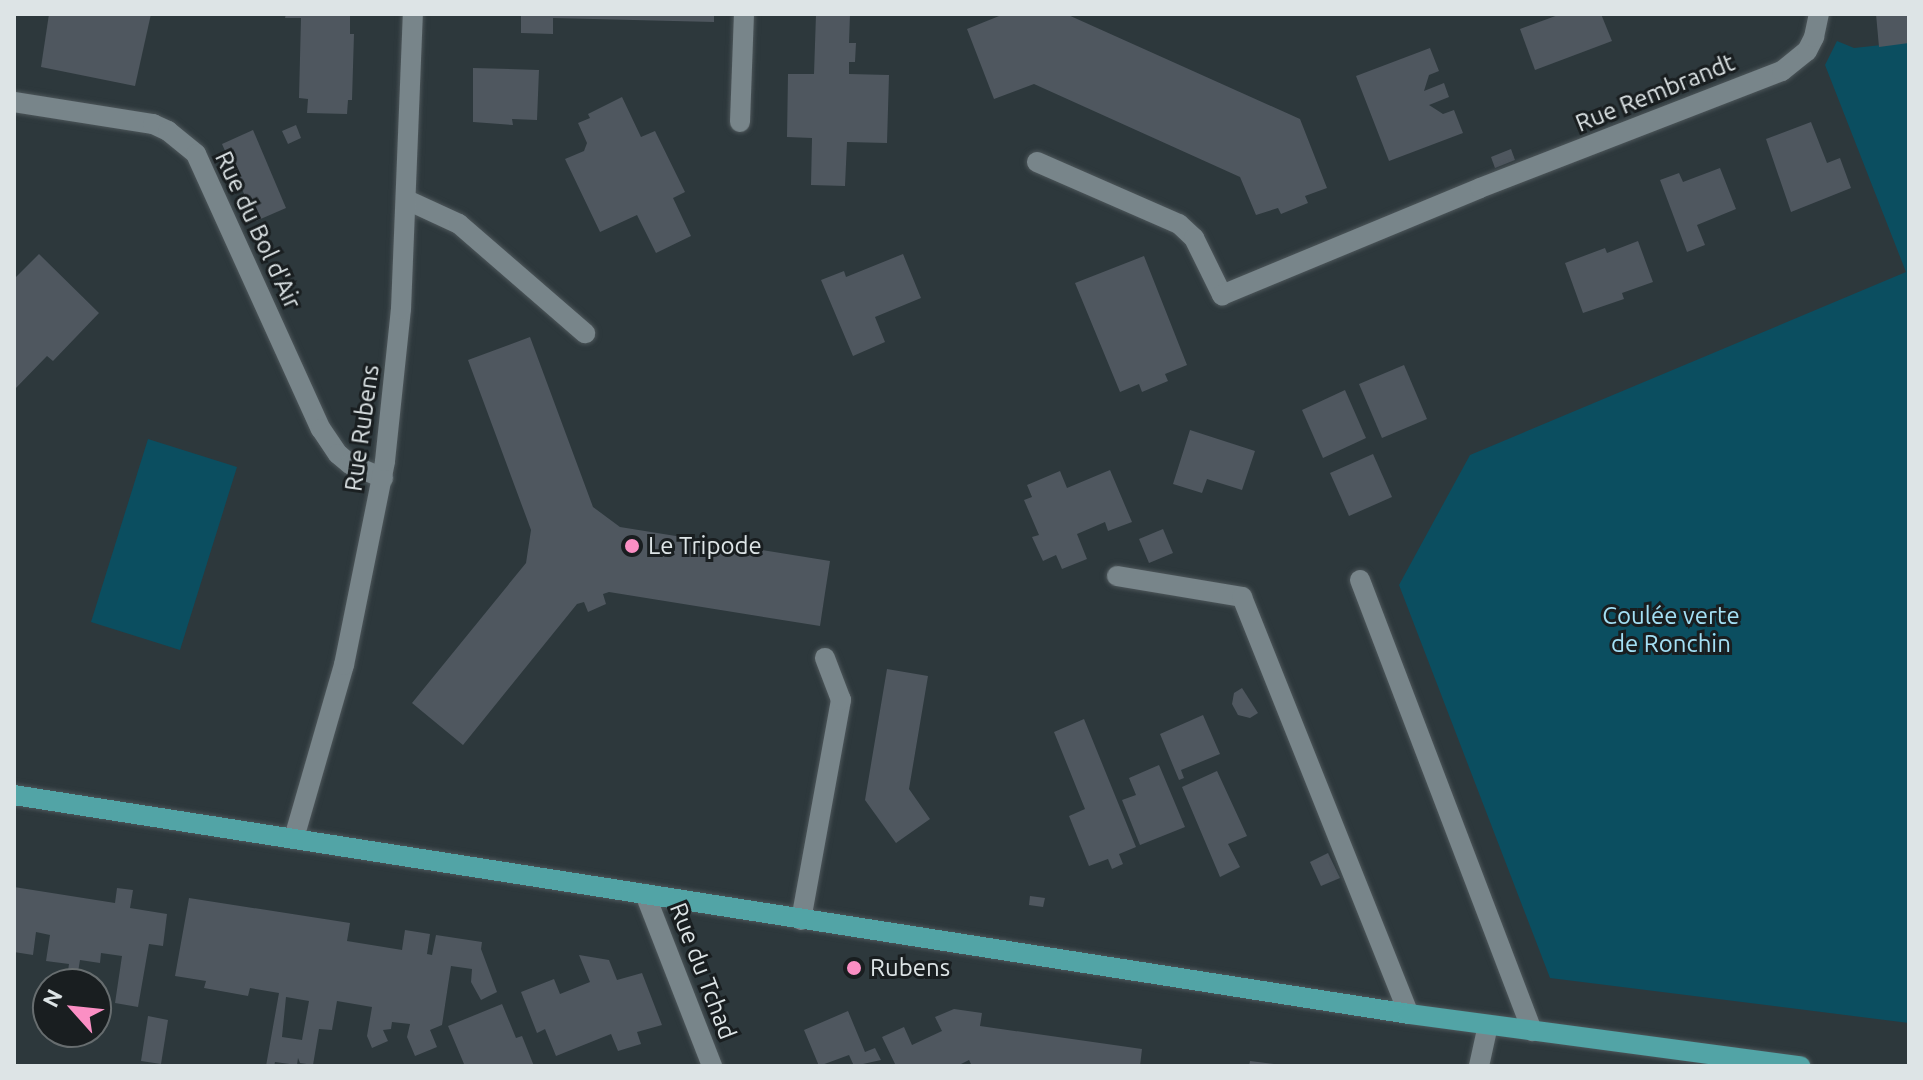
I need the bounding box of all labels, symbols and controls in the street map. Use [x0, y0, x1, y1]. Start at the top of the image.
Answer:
street label: Rue Rembrandt [1571, 48, 1739, 138]
street label: Rue du Bol d'Air [209, 147, 307, 313]
street label: Rue Rubens [339, 363, 385, 493]
place label: Le Tripode [648, 532, 762, 560]
marker: Le Tripode [623, 537, 641, 555]
park label: Coulée verte de Ronchin [1602, 602, 1740, 658]
street label: Rue du Tchad [664, 899, 742, 1043]
place label: Rubens [870, 954, 950, 982]
marker: Rubens [845, 959, 863, 977]
north arrow [32, 968, 112, 1048]
text: N [37, 985, 67, 1011]

